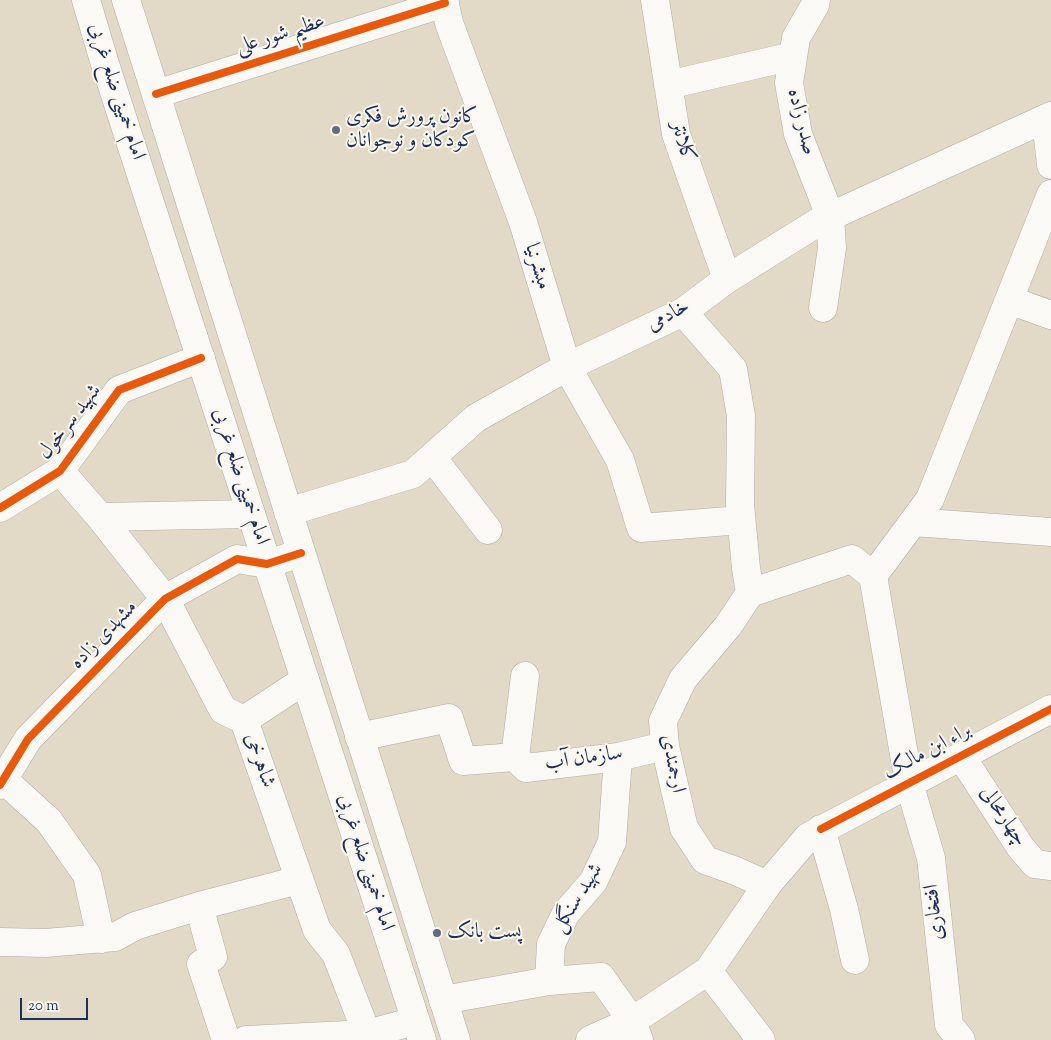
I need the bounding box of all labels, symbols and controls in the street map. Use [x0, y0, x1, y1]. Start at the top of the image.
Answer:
street label: عظیم شور علی [233, 11, 329, 61]
street label: امام خمینی ضلع غربی [81, 20, 149, 164]
street label: صدر زاده [780, 86, 820, 158]
place label: کانون پرورش فکری کودکان و نوجوانان [346, 105, 478, 155]
street label: کلانتر [663, 118, 699, 166]
marker: کانون پرورش فکری کودکان و نوجوانان [330, 124, 342, 136]
street label: مبشرنیا [517, 241, 555, 293]
street label: خادمی [643, 295, 695, 339]
street label: شهید سرخول [34, 380, 108, 466]
street label: امام خمینی ضلع غربی [205, 405, 273, 549]
street label: مشهدی زاده [66, 596, 144, 676]
street label: براء ابن مالک [880, 719, 976, 787]
street label: شاهرخی [237, 730, 279, 792]
street label: ارجمندی [653, 732, 689, 796]
street label: سازمان آب [543, 742, 625, 778]
street label: چهارمحالی [973, 782, 1031, 852]
street label: امام خمینی ضلع غربی [330, 791, 398, 935]
street label: شهید سنگل [548, 860, 610, 938]
street label: افتخاری [921, 883, 951, 941]
place label: پست بانک [447, 920, 522, 946]
marker: پست بانک [431, 927, 443, 939]
scale bar [22, 988, 90, 1020]
text: 20 m [28, 996, 59, 1017]

